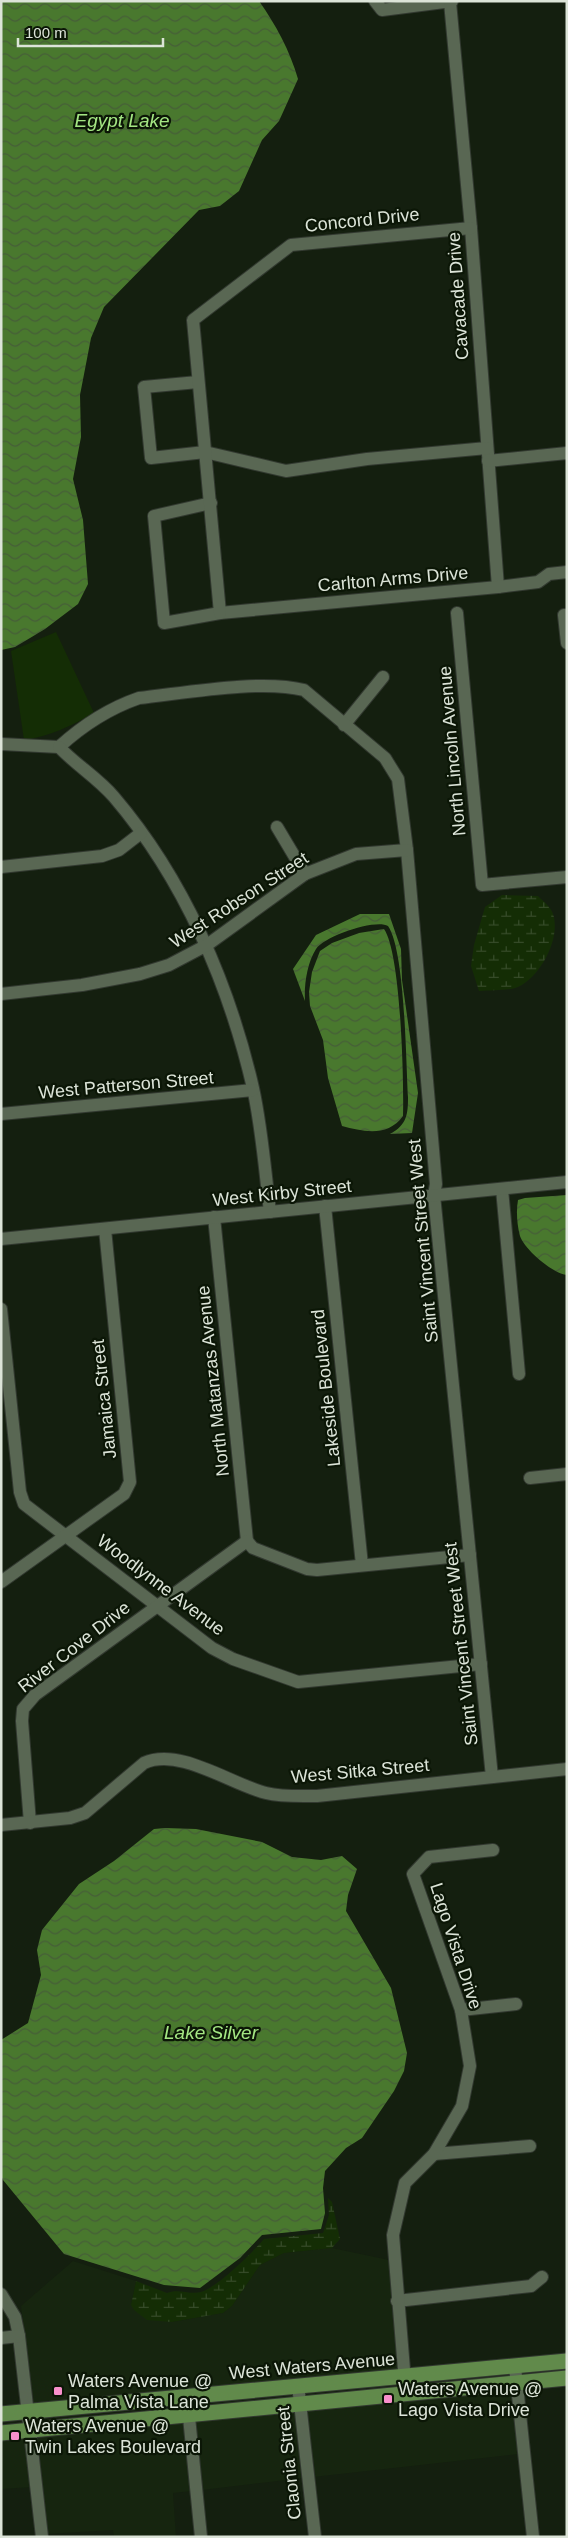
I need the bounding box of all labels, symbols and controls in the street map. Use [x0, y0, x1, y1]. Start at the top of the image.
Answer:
scale bar [18, 15, 162, 47]
text: 100 m [25, 24, 67, 41]
water label: Egypt Lake [74, 110, 170, 131]
street label: Concord Drive [304, 204, 420, 236]
street label: Cavacade Drive [444, 231, 472, 361]
street label: Carlton Arms Drive [317, 562, 469, 596]
street label: North Lincoln Avenue [435, 665, 469, 837]
street label: West Robson Street [166, 848, 312, 952]
street label: West Patterson Street [38, 1067, 214, 1103]
street label: Saint Vincent Street West [404, 1138, 442, 1344]
street label: West Kirby Street [211, 1176, 353, 1210]
street label: North Matanzas Avenue [193, 1285, 233, 1477]
street label: Lakeside Boulevard [308, 1308, 344, 1468]
street label: Jamaica Street [88, 1338, 120, 1460]
street label: Woodlynne Avenue [93, 1531, 229, 1639]
street label: Saint Vincent Street West [440, 1541, 482, 1747]
street label: River Cove Drive [14, 1597, 134, 1697]
street label: West Sitka Street [290, 1755, 430, 1787]
street label: Lago Vista Drive [426, 1880, 486, 2012]
water label: Lake Silver [164, 2022, 259, 2043]
street label: West Waters Avenue [228, 2349, 396, 2383]
place label: Waters Avenue @ Palma Vista Lane [68, 2371, 212, 2412]
place label: Waters Avenue @ Lago Vista Drive [398, 2379, 542, 2420]
marker: Waters Avenue @ Palma Vista Lane [52, 2385, 64, 2397]
marker: Waters Avenue @ Lago Vista Drive [382, 2393, 394, 2405]
street label: Claonia Street [273, 2405, 305, 2521]
place label: Waters Avenue @ Twin Lakes Boulevard [25, 2416, 201, 2457]
marker: Waters Avenue @ Twin Lakes Boulevard [9, 2430, 21, 2442]

